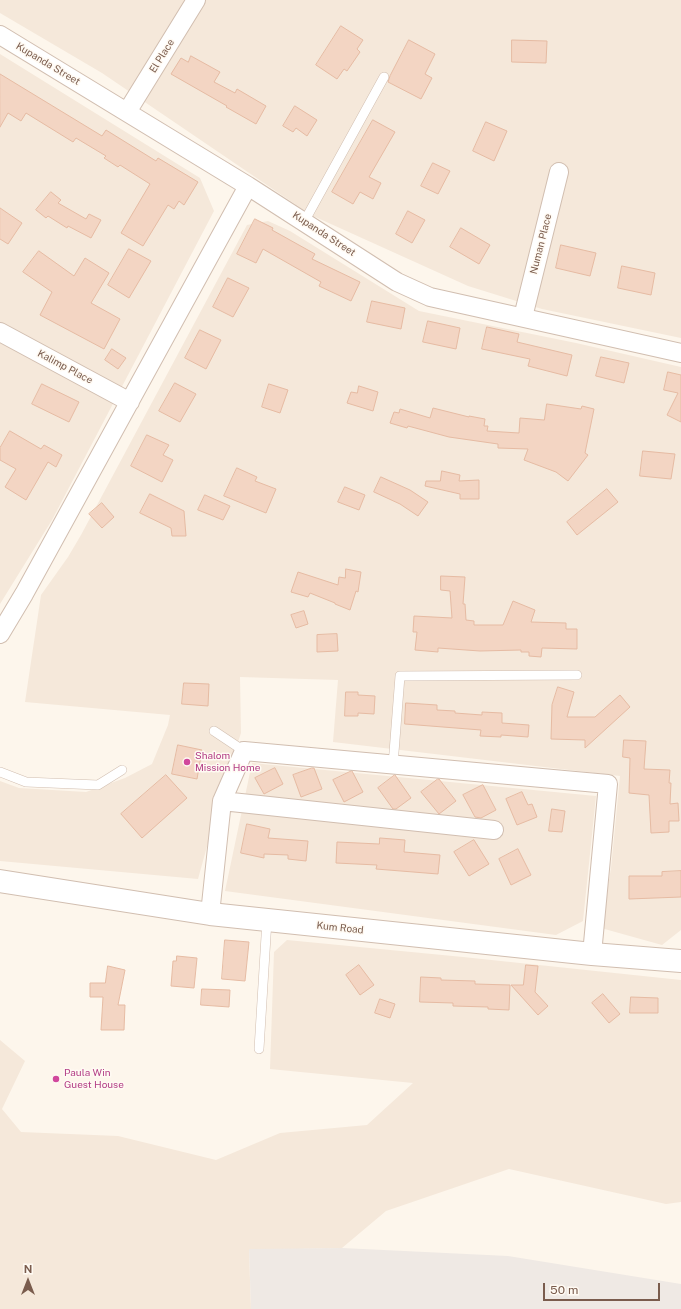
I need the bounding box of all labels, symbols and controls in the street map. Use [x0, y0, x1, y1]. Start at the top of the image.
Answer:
street label: El Place [147, 37, 177, 75]
street label: Kupanda Street [14, 40, 82, 88]
street label: Kupanda Street [290, 209, 358, 259]
street label: Numan Place [528, 213, 554, 275]
street label: Kalimp Place [35, 347, 95, 387]
place label: Shalom Mission Home [195, 750, 260, 774]
marker: Shalom Mission Home [182, 757, 192, 767]
street label: Kum Road [316, 920, 364, 936]
place label: Paula Win Guest House [64, 1067, 124, 1090]
marker: Paula Win Guest House [51, 1074, 61, 1084]
north arrow [8, 1261, 48, 1301]
text: N [24, 1263, 32, 1275]
scale bar [545, 1275, 662, 1301]
text: 50 m [550, 1283, 578, 1297]

